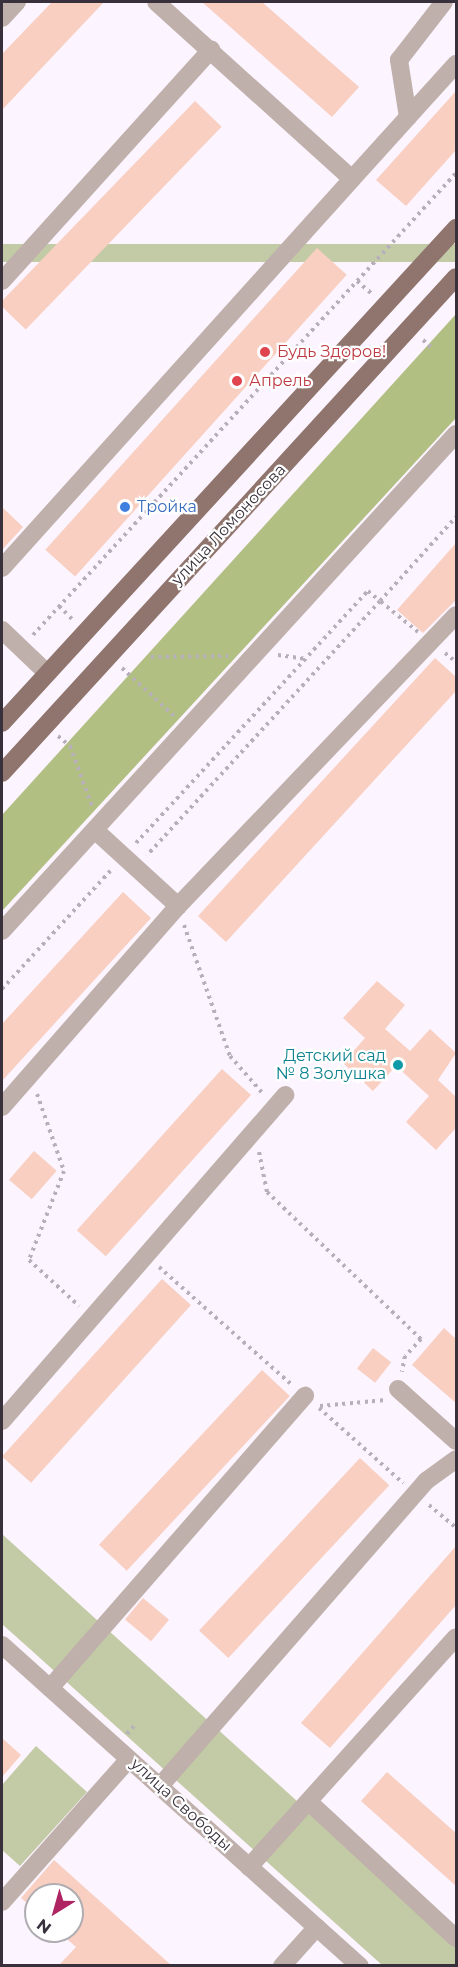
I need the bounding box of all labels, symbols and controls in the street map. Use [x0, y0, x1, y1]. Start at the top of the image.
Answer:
place label: Будь Здоров! [277, 342, 386, 362]
marker: Будь Здоров! [258, 345, 272, 359]
place label: Апрель [249, 371, 311, 391]
marker: Апрель [230, 374, 244, 388]
street label: улица Ломоносова [168, 460, 290, 590]
place label: Тройка [137, 497, 197, 517]
marker: Тройка [118, 500, 132, 514]
place label: Детский сад № 8 Золушка [276, 1046, 386, 1084]
marker: Детский сад № 8 Золушка [391, 1058, 405, 1072]
street label: улица Свободы [127, 1755, 235, 1855]
north arrow [24, 1883, 84, 1943]
text: N [33, 1915, 55, 1938]

